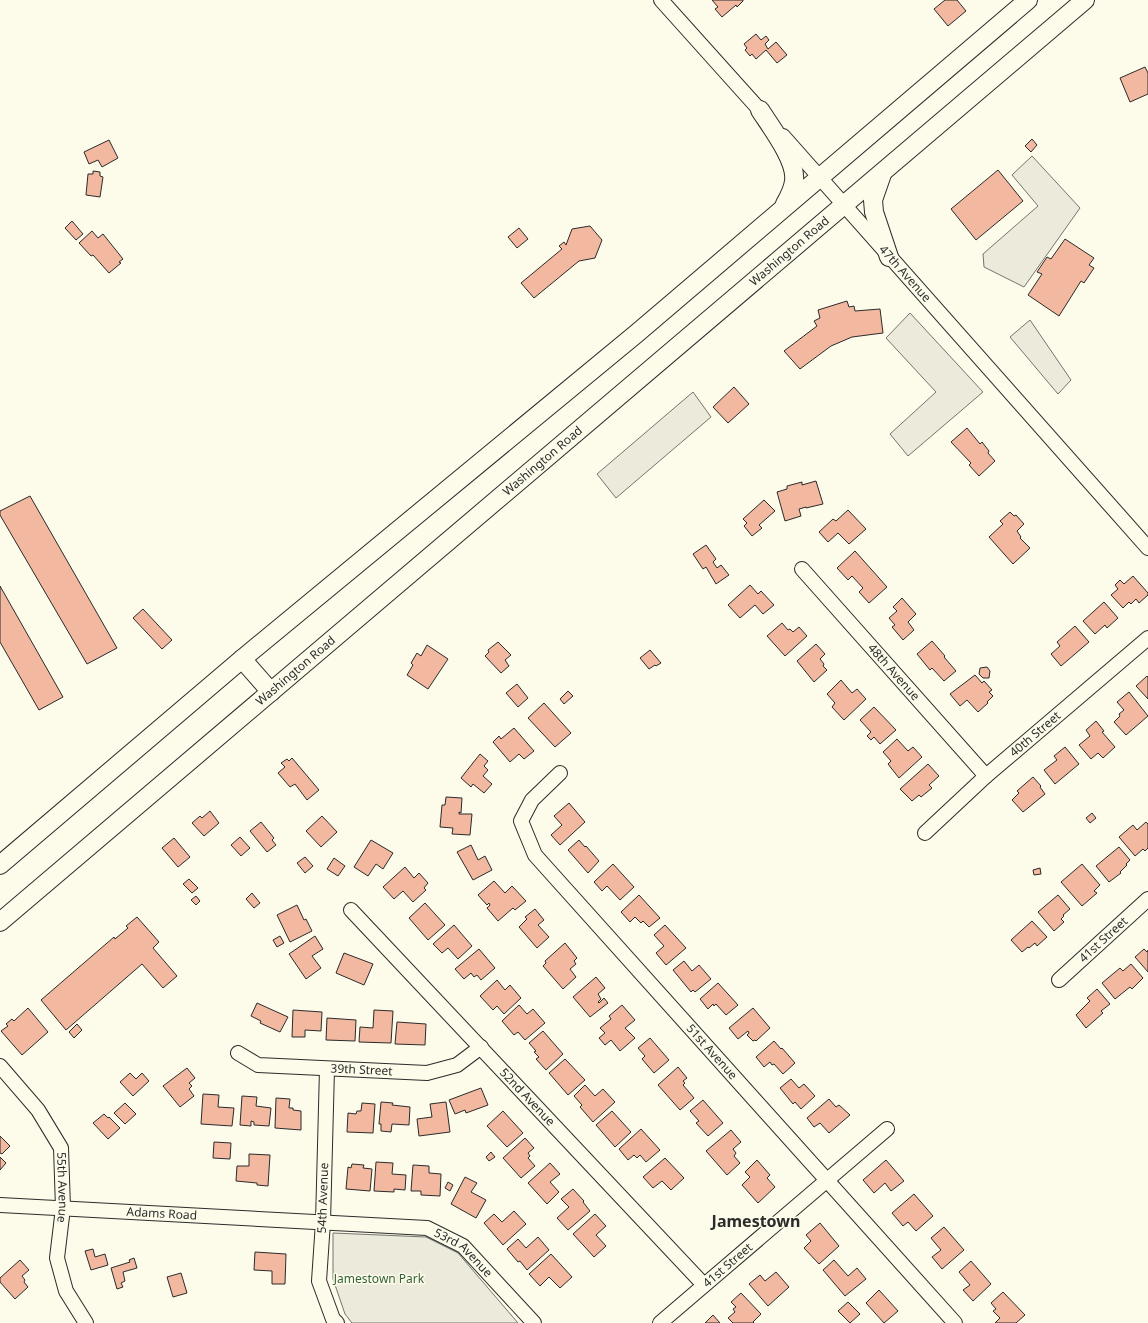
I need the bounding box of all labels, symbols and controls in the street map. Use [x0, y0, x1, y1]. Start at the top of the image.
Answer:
street label: Washington Road [746, 212, 833, 290]
street label: 47th Avenue [876, 241, 935, 306]
street label: Washington Road [499, 422, 586, 499]
street label: Washington Road [252, 632, 339, 709]
street label: 48th Avenue [864, 640, 924, 704]
street label: 40th Street [1006, 707, 1064, 760]
street label: 41st Street [1075, 912, 1132, 966]
street label: 51st Avenue [683, 1020, 742, 1083]
street label: 39th Street [330, 1059, 394, 1079]
street label: 52nd Avenue [496, 1064, 559, 1130]
street label: 55th Avenue [53, 1152, 72, 1224]
street label: 54th Avenue [313, 1162, 332, 1234]
street label: Adams Road [126, 1203, 198, 1224]
district label: Jamestown [710, 1210, 800, 1232]
street label: 53rd Avenue [431, 1224, 497, 1281]
street label: 41st Street [699, 1238, 756, 1291]
park label: Jamestown Park [333, 1270, 425, 1287]

